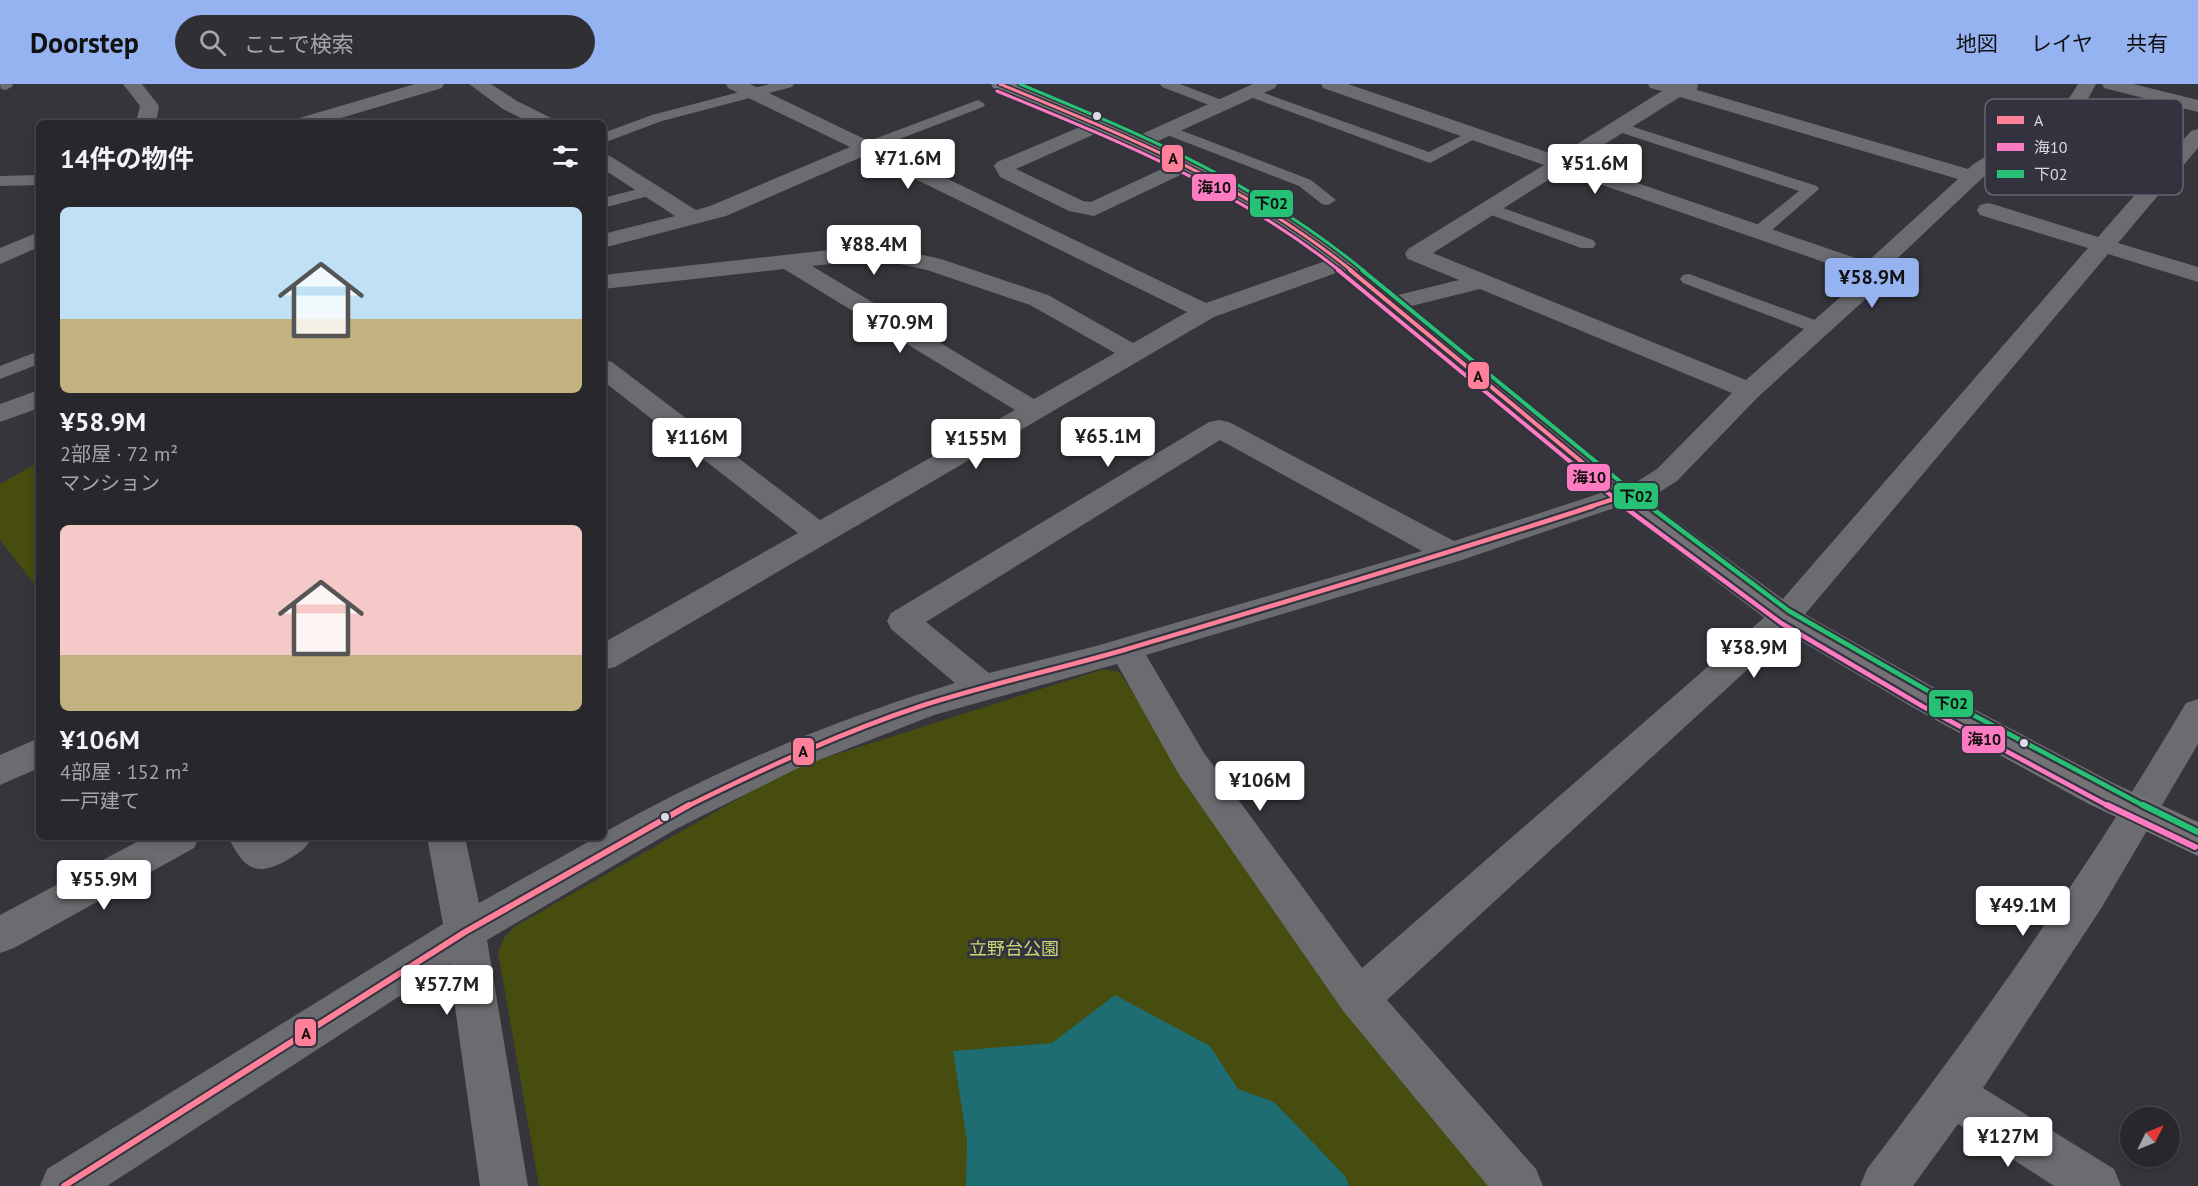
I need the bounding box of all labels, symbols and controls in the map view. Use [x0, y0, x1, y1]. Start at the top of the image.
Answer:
search box [175, 15, 595, 69]
text: Doorstep [30, 24, 139, 61]
icon: search [196, 26, 229, 59]
text: ここで検索 [244, 30, 354, 58]
text: 地図 [1956, 30, 1998, 57]
text: レイヤ [2031, 30, 2093, 57]
text: 共有 [2126, 30, 2168, 57]
legend [1985, 99, 2183, 195]
unlabelled marker [1091, 110, 1103, 122]
text: A [2034, 110, 2044, 130]
text: 海10 [2034, 137, 2068, 157]
pin: ¥71.6M [859, 139, 957, 190]
icon: filters [549, 140, 582, 173]
text: 14件の物件 [60, 142, 193, 175]
line badge: A [1161, 144, 1184, 173]
pin: ¥51.6M [1546, 144, 1644, 195]
text: ¥71.6M [875, 145, 941, 171]
text: A [1168, 148, 1178, 168]
text: ¥51.6M [1562, 150, 1628, 176]
text: 下02 [2034, 164, 2067, 184]
line badge: 海10 [1191, 173, 1237, 202]
text: 海10 [1197, 177, 1231, 197]
line badge: 下02 [1249, 189, 1294, 218]
text: 下02 [1254, 193, 1288, 213]
pin: ¥88.4M [825, 225, 923, 276]
text: ¥88.4M [841, 231, 907, 257]
icon: home [267, 246, 375, 354]
pin: ¥58.9M [1823, 258, 1921, 309]
text: ¥58.9M [1839, 264, 1905, 290]
pin: ¥70.9M [851, 303, 949, 354]
text: ¥70.9M [867, 309, 933, 335]
line badge: A [1467, 361, 1490, 390]
text: A [1473, 366, 1483, 386]
text: ¥58.9M [60, 405, 146, 438]
pin: ¥65.1M [1059, 417, 1157, 468]
pin: ¥116M [655, 418, 739, 469]
pin: ¥155M [934, 419, 1018, 470]
text: ¥65.1M [1075, 423, 1141, 449]
text: ¥116M [666, 424, 728, 450]
text: ¥155M [945, 425, 1007, 451]
text: 2部屋 · 72 m² [60, 441, 178, 467]
line badge: 海10 [1566, 463, 1611, 492]
text: 海10 [1572, 467, 1606, 487]
text: マンション [60, 470, 160, 496]
line badge: 下02 [1613, 482, 1659, 510]
text: 下02 [1619, 486, 1653, 506]
icon: home [267, 564, 375, 672]
pin: ¥38.9M [1705, 628, 1803, 679]
text: ¥38.9M [1721, 634, 1787, 660]
line badge: 下02 [1928, 689, 1974, 718]
text: 下02 [1934, 693, 1968, 713]
text: ¥106M [60, 723, 140, 756]
line badge: 海10 [1961, 725, 2006, 754]
text: 海10 [1967, 729, 2001, 749]
line badge: A [792, 737, 815, 766]
unlabelled marker [2018, 737, 2030, 749]
text: A [798, 741, 808, 761]
text: 4部屋 · 152 m² [60, 759, 189, 785]
pin: ¥106M [1218, 761, 1302, 812]
text: ¥106M [1229, 767, 1291, 793]
text: 一戸建て [60, 788, 140, 814]
unlabelled marker [659, 811, 671, 823]
pin: ¥55.9M [55, 860, 153, 911]
text: ¥55.9M [71, 866, 137, 892]
pin: ¥49.1M [1974, 886, 2072, 937]
text: ¥49.1M [1990, 892, 2056, 918]
park label: 立野台公園 [969, 937, 1059, 960]
pin: ¥57.7M [398, 965, 496, 1016]
text: ¥57.7M [415, 971, 479, 997]
line badge: A [294, 1018, 317, 1047]
text: A [301, 1023, 311, 1043]
north arrow [2120, 1107, 2180, 1167]
map controls [2120, 1107, 2180, 1167]
pin: ¥127M [1966, 1117, 2050, 1168]
text: ¥127M [1977, 1123, 2039, 1149]

